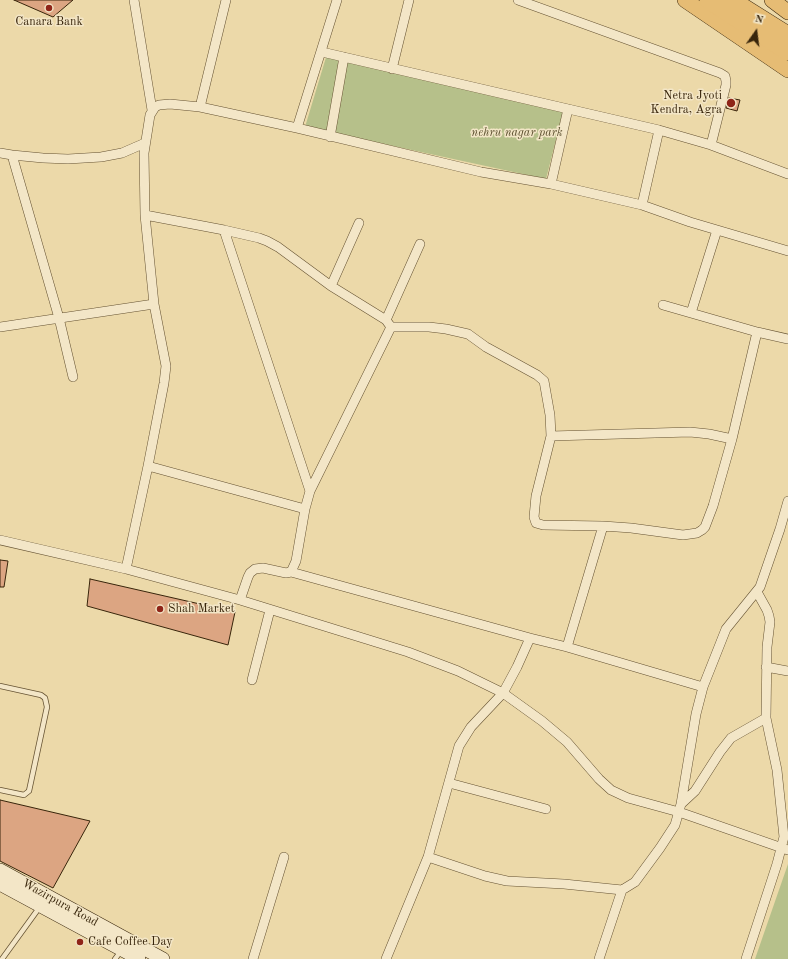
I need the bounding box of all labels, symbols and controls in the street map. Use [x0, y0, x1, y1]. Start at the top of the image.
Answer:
marker: Canara Bank [44, 3, 54, 13]
north arrow [736, 12, 776, 52]
text: N [754, 14, 764, 26]
place label: Canara Bank [15, 15, 83, 29]
place label: Netra Jyoti Kendra, Agra [651, 89, 722, 117]
marker: Netra Jyoti Kendra, Agra [725, 97, 737, 109]
park label: nehru nagar park [471, 126, 563, 140]
place label: Shah Market [168, 602, 235, 616]
marker: Shah Market [155, 604, 165, 614]
street label: Wazirpura Road [19, 876, 101, 930]
place label: Cafe Coffee Day [88, 935, 173, 949]
marker: Cafe Coffee Day [75, 937, 85, 947]

